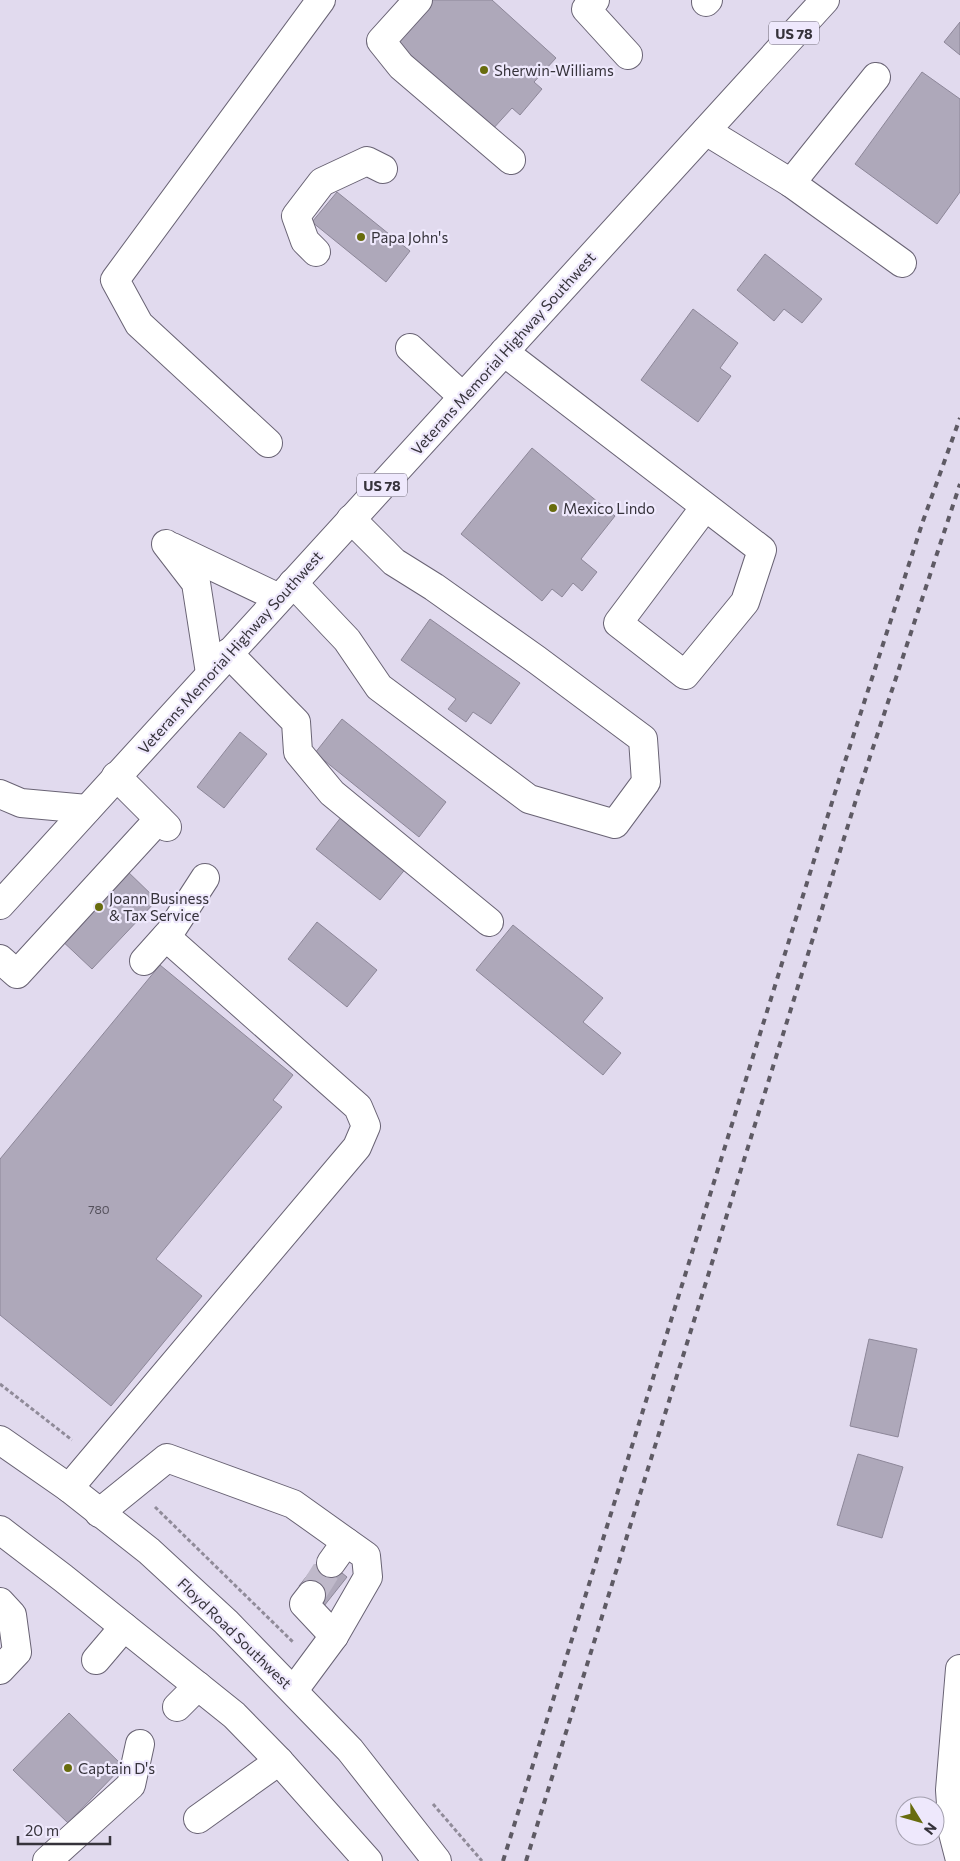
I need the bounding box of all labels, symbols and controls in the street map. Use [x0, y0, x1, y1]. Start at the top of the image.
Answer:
road number: US 78 [769, 22, 819, 44]
place label: Sherwin-Williams [494, 61, 614, 79]
marker: Sherwin-Williams [478, 64, 490, 76]
place label: Papa John's [371, 228, 448, 246]
marker: Papa John's [355, 231, 367, 243]
street label: Veterans Memorial Highway Southwest [407, 248, 599, 458]
road number: US 78 [357, 474, 407, 496]
place label: Mexico Lindo [563, 499, 655, 517]
marker: Mexico Lindo [547, 502, 559, 514]
street label: Veterans Memorial Highway Southwest [134, 547, 326, 757]
place label: Joann Business & Tax Service [109, 889, 209, 924]
marker: Joann Business & Tax Service [93, 901, 105, 913]
house number: 780 [88, 1202, 110, 1216]
street label: Floyd Road Southwest [174, 1574, 296, 1692]
place label: Captain D's [78, 1759, 155, 1777]
marker: Captain D's [62, 1762, 74, 1774]
north arrow [895, 1796, 945, 1846]
scale bar [18, 1814, 110, 1846]
text: N [921, 1820, 941, 1838]
text: 20 m [25, 1821, 59, 1839]

